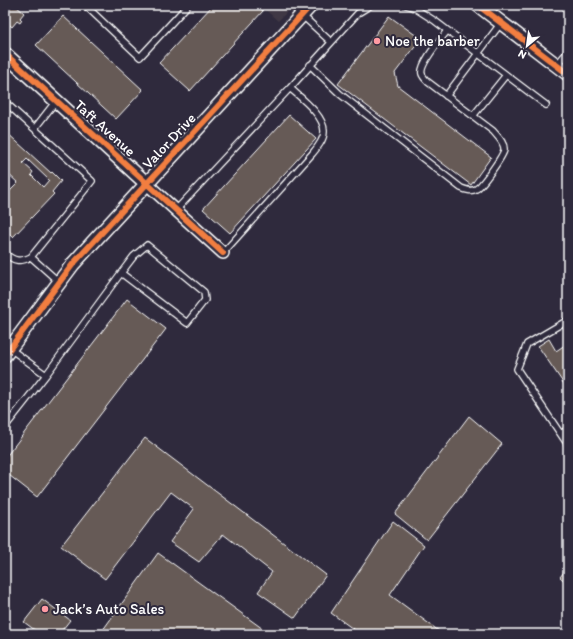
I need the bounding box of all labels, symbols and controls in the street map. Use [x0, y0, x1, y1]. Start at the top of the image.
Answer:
north arrow [507, 26, 547, 66]
place label: Noe the barber [385, 32, 480, 50]
marker: Noe the barber [372, 36, 382, 46]
text: N [516, 47, 529, 62]
street label: Taft Avenue [71, 96, 139, 160]
street label: Valor Drive [138, 109, 200, 173]
place label: Jack’s Auto Sales [53, 600, 165, 618]
marker: Jack’s Auto Sales [40, 604, 50, 614]

